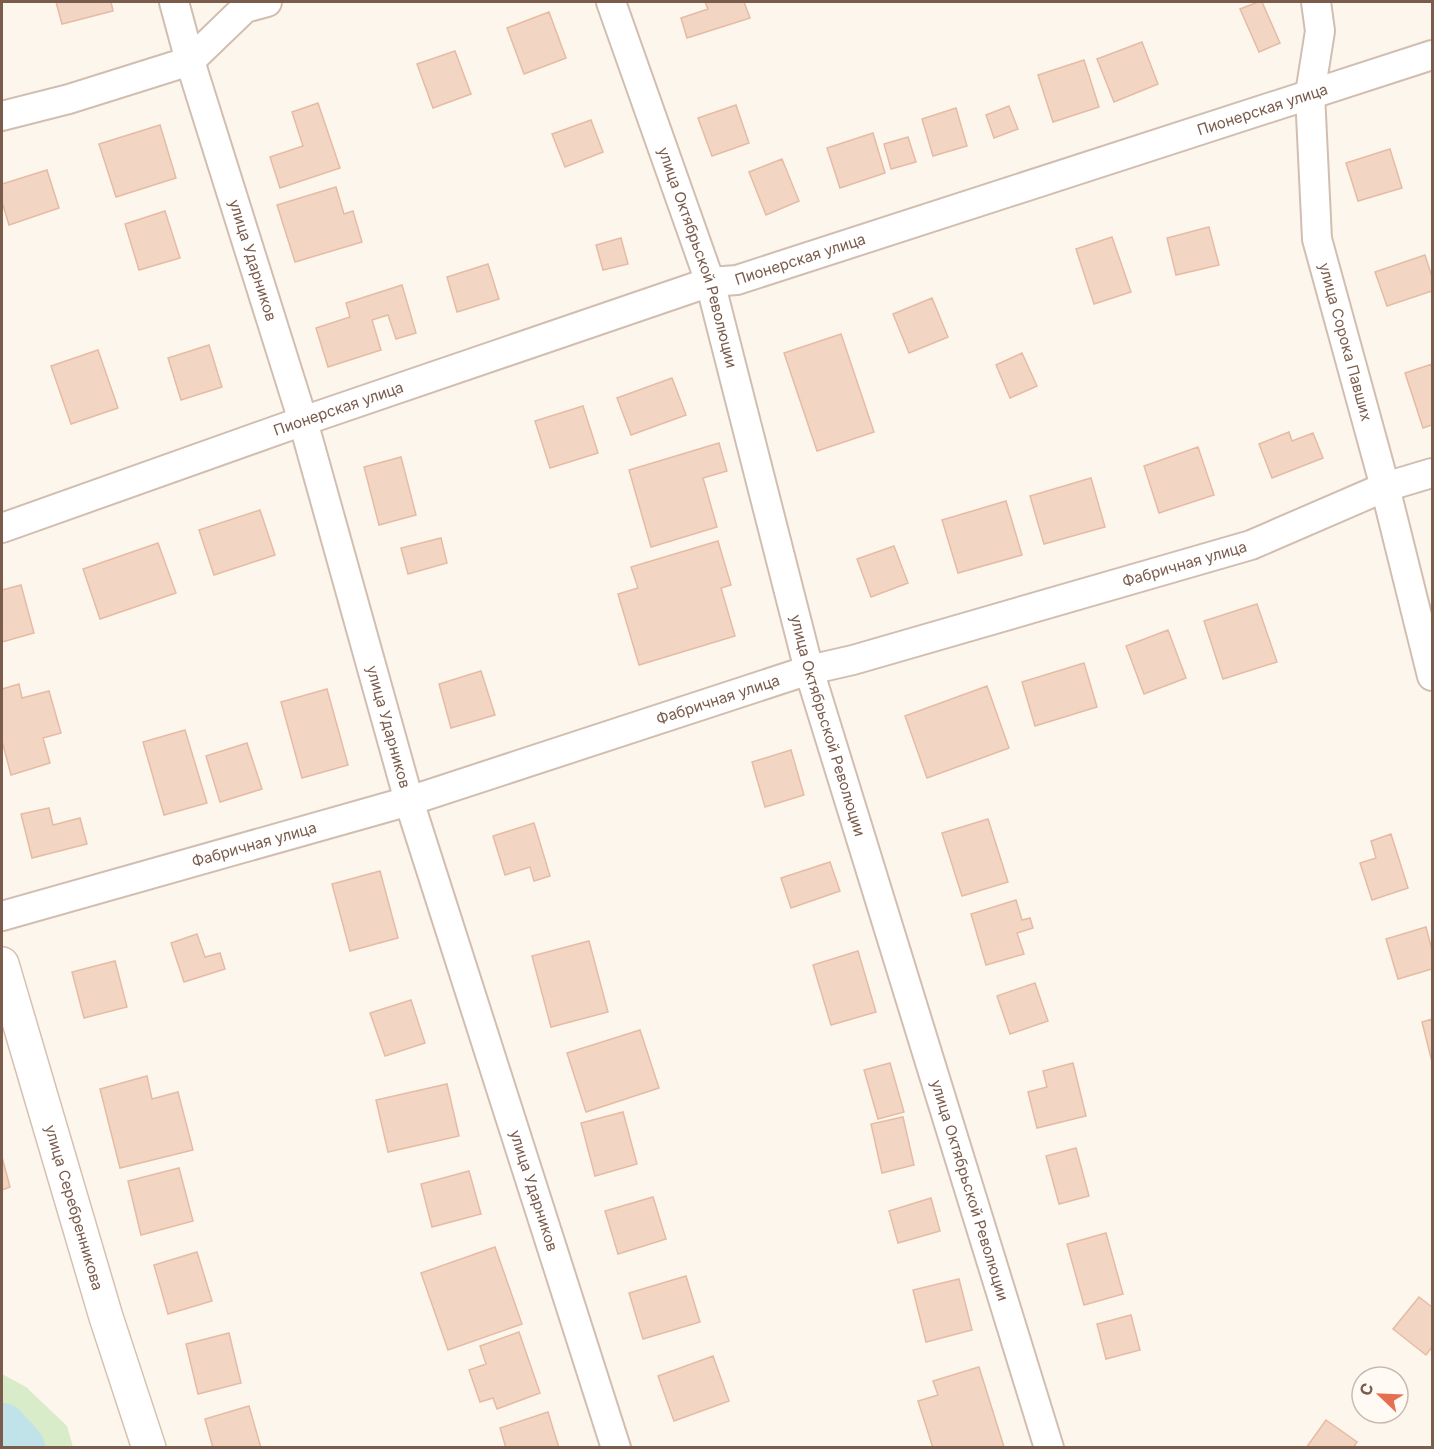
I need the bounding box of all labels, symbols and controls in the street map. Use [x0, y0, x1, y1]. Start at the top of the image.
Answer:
street label: Пионерская улица [1195, 79, 1330, 139]
street label: улица Октябрьской Революции [654, 145, 742, 370]
street label: улица Ударников [225, 197, 281, 323]
street label: Пионерская улица [732, 229, 868, 289]
street label: улица Сорока Павших [1315, 261, 1376, 423]
street label: Пионерская улица [271, 377, 406, 440]
street label: Фабричная улица [1120, 537, 1249, 591]
street label: улица Октябрьской Революции [786, 613, 870, 839]
street label: улица Ударников [363, 663, 415, 790]
street label: Фабричная улица [654, 670, 782, 728]
street label: Фабричная улица [189, 818, 319, 871]
street label: улица Октябрьской Революции [927, 1077, 1013, 1303]
street label: улица Серебренникова [41, 1122, 108, 1293]
street label: улица Ударников [506, 1127, 562, 1254]
north arrow [1350, 1365, 1410, 1425]
text: С [1355, 1380, 1378, 1398]

